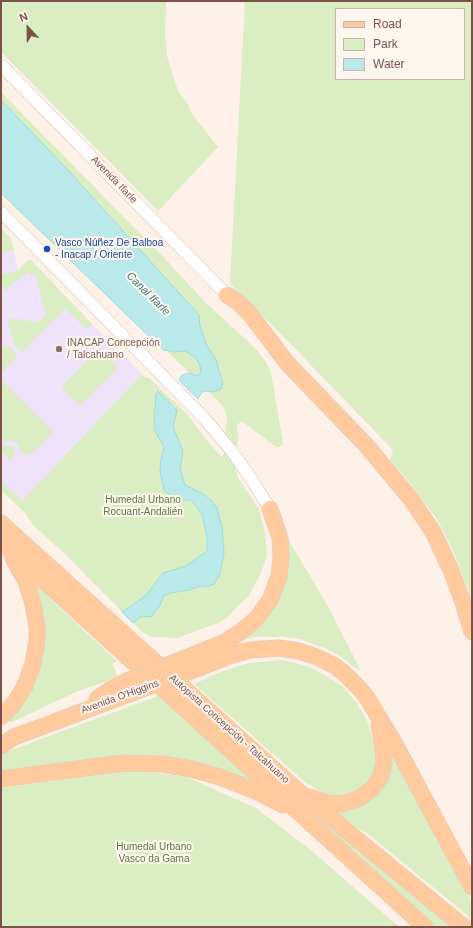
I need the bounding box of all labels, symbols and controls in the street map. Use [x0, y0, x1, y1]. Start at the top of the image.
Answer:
north arrow [8, 8, 48, 48]
legend [335, 8, 465, 80]
text: N [18, 10, 29, 24]
text: Road [373, 17, 402, 31]
text: Park [373, 37, 398, 51]
text: Water [373, 57, 405, 71]
street label: Avenida Ifarle [89, 154, 139, 206]
place label: Vasco Núñez De Balboa - Inacap / Oriente [55, 237, 163, 260]
marker: Vasco Núñez De Balboa - Inacap / Oriente [42, 244, 52, 254]
water label: Canal Ifarle [123, 269, 173, 319]
place label: INACAP Concepción / Talcahuano [67, 337, 160, 360]
marker: INACAP Concepción / Talcahuano [54, 344, 64, 354]
park label: Humedal Urbano Rocuant-Andalién [103, 494, 183, 518]
street label: Autopista Concepción - Talcahuano [167, 672, 291, 786]
street label: Avenida O'Higgins [80, 677, 160, 717]
park label: Humedal Urbano Vasco da Gama [116, 841, 192, 864]

